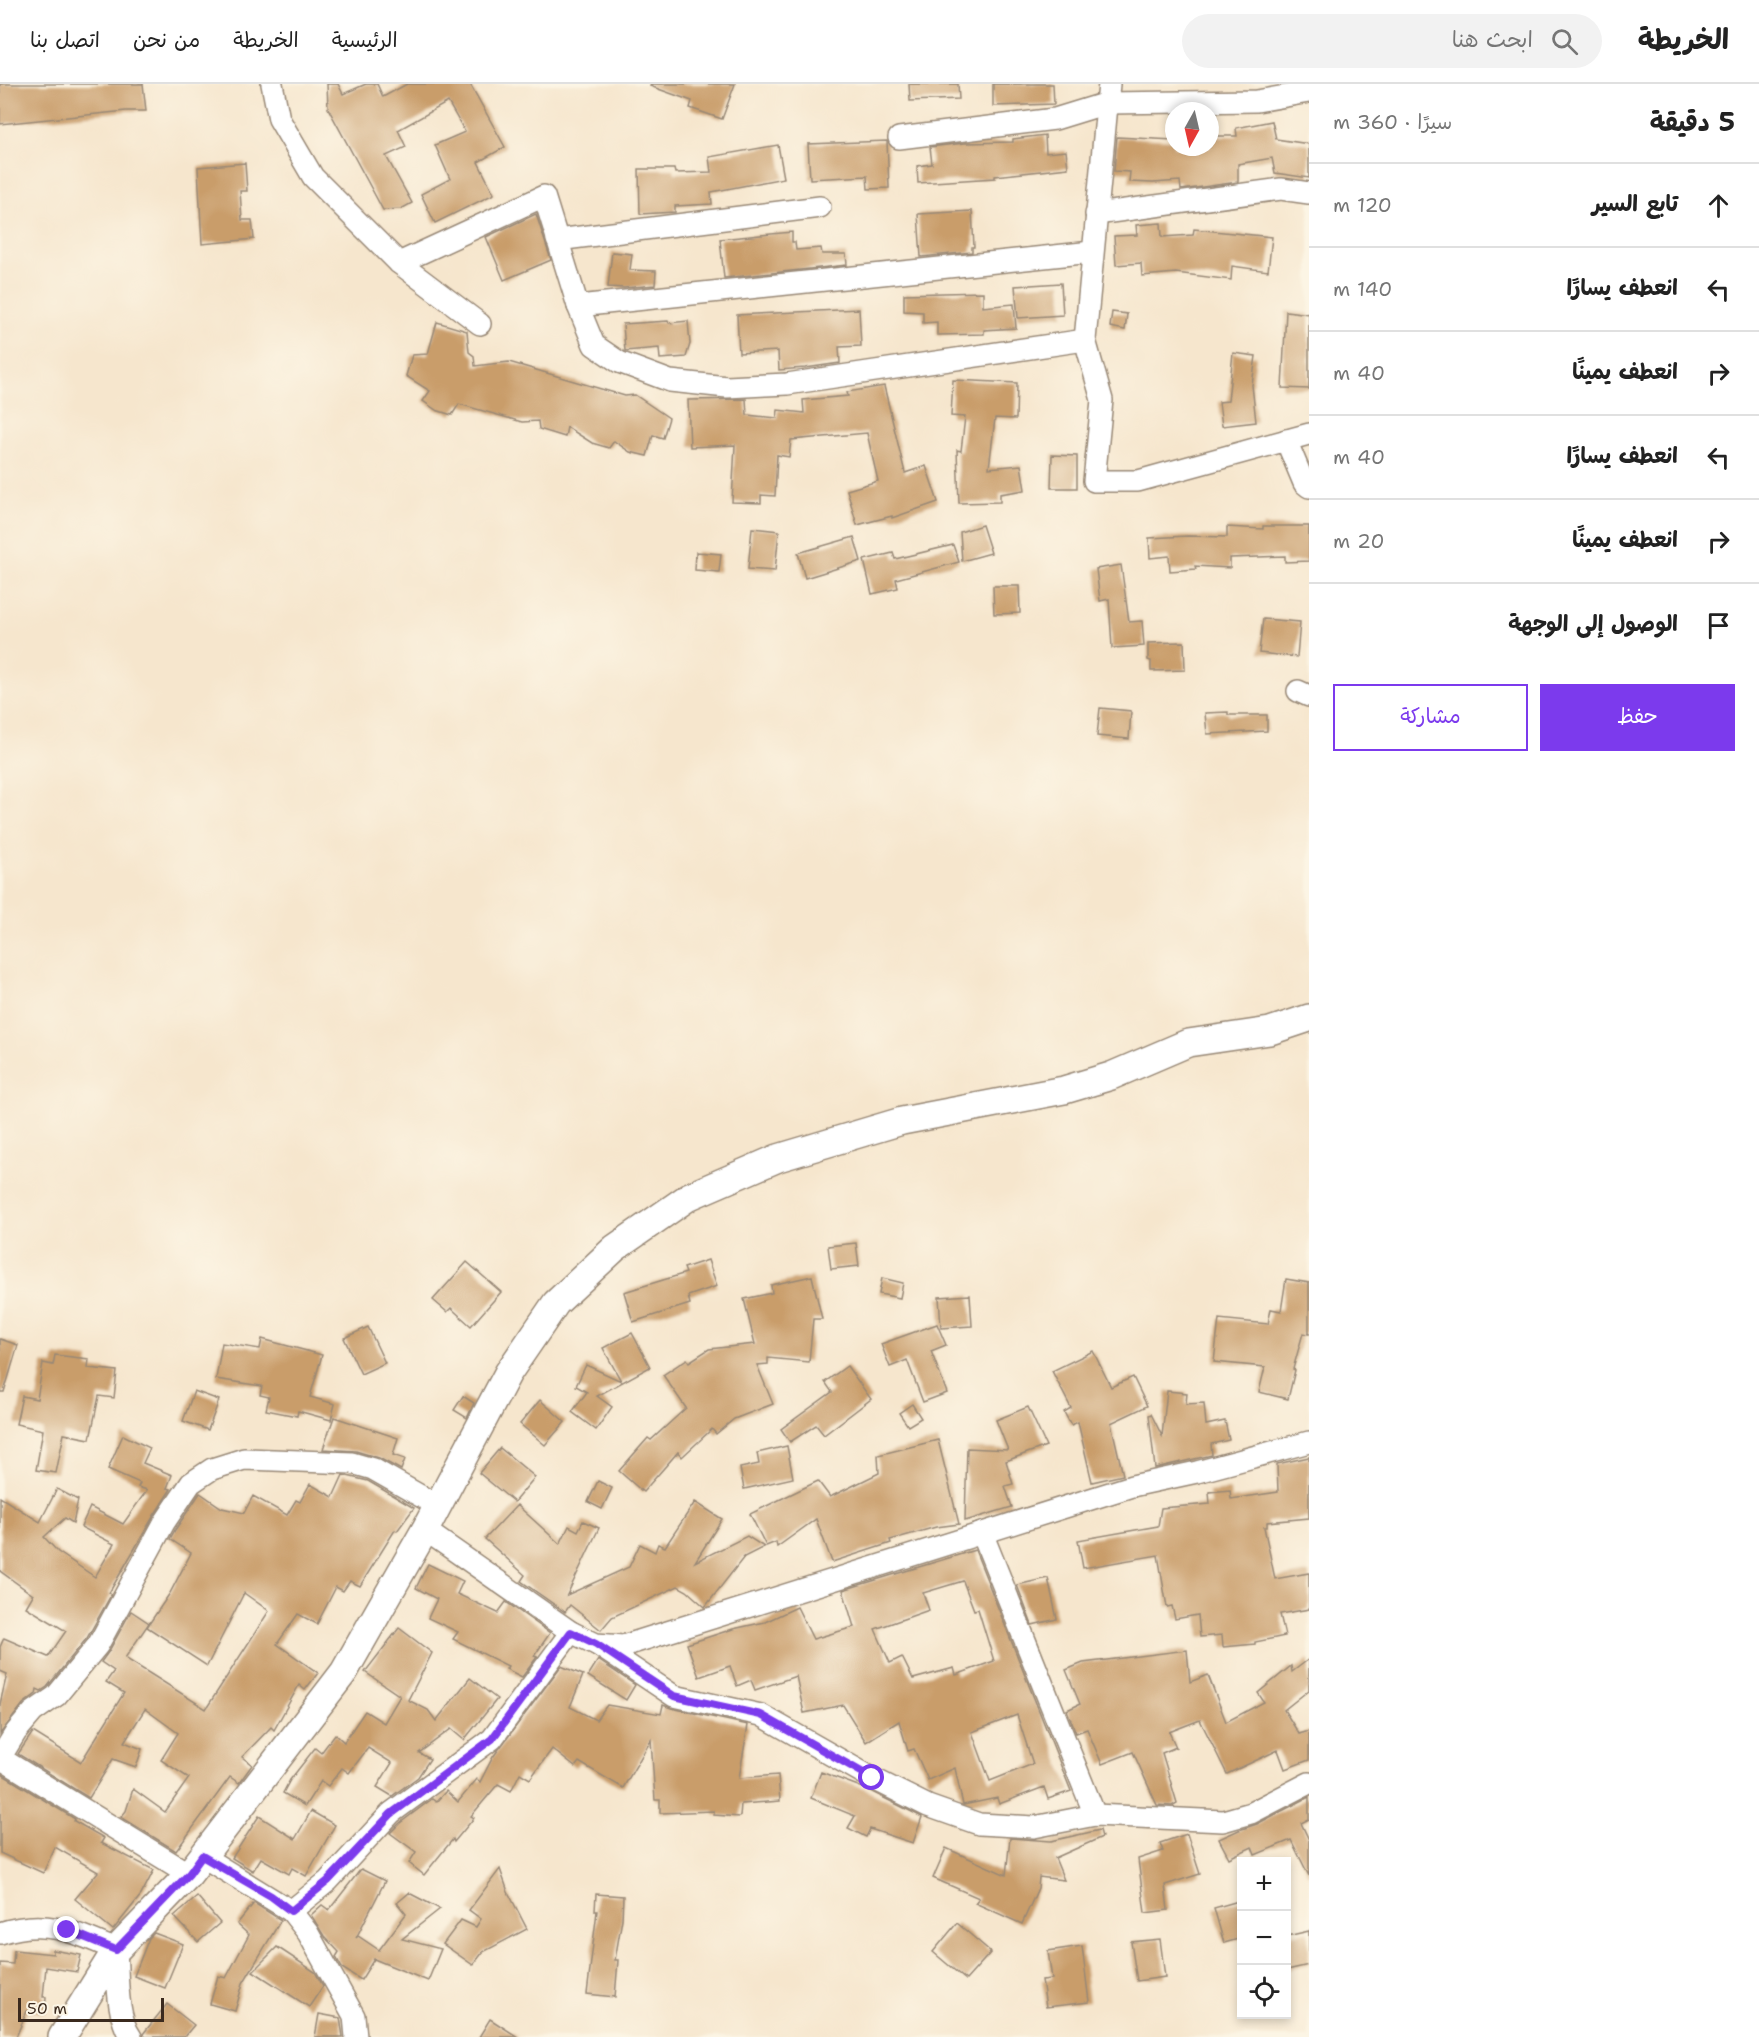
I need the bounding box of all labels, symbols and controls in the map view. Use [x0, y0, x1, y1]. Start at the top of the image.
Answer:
search box [1182, 14, 1602, 68]
text: الخريطة [1638, 20, 1729, 58]
text: ابحث هنا [1452, 25, 1533, 54]
icon: search [1548, 25, 1581, 58]
text: اتصل بنا [30, 26, 100, 54]
text: من نحن [133, 26, 200, 54]
text: الخريطة [233, 26, 299, 54]
text: الرئيسية [332, 26, 398, 54]
north arrow [1165, 102, 1219, 156]
text: 5 دقيقة [1650, 104, 1735, 139]
text: سيرًا · 360 m [1333, 109, 1452, 135]
text: تابع السير [1592, 189, 1678, 218]
icon: ahead [1702, 189, 1735, 222]
text: 120 m [1333, 192, 1392, 218]
text: انعطف يسارًا [1566, 273, 1678, 302]
icon: left [1702, 273, 1735, 306]
text: 140 m [1333, 276, 1392, 302]
text: انعطف يمينًا [1572, 357, 1678, 386]
icon: right [1702, 357, 1735, 390]
text: 40 m [1333, 360, 1385, 386]
text: انعطف يسارًا [1566, 441, 1678, 470]
icon: left [1702, 441, 1735, 474]
text: 40 m [1333, 444, 1385, 470]
text: انعطف يمينًا [1572, 525, 1678, 554]
icon: right [1702, 525, 1735, 558]
text: 20 m [1333, 528, 1384, 554]
text: الوصول إلى الوجهة [1508, 609, 1678, 638]
icon: arrive [1702, 609, 1735, 642]
button: مشاركة [1333, 684, 1528, 751]
button: حفظ [1540, 684, 1735, 751]
route start [858, 1764, 884, 1790]
map controls [1237, 1857, 1291, 2019]
button: + [1237, 1857, 1291, 1911]
button: − [1237, 1911, 1291, 1965]
route end [53, 1916, 79, 1942]
button: locate [1237, 1965, 1291, 2019]
scale bar [18, 1995, 164, 2022]
text: 50 m [27, 1998, 67, 2019]

